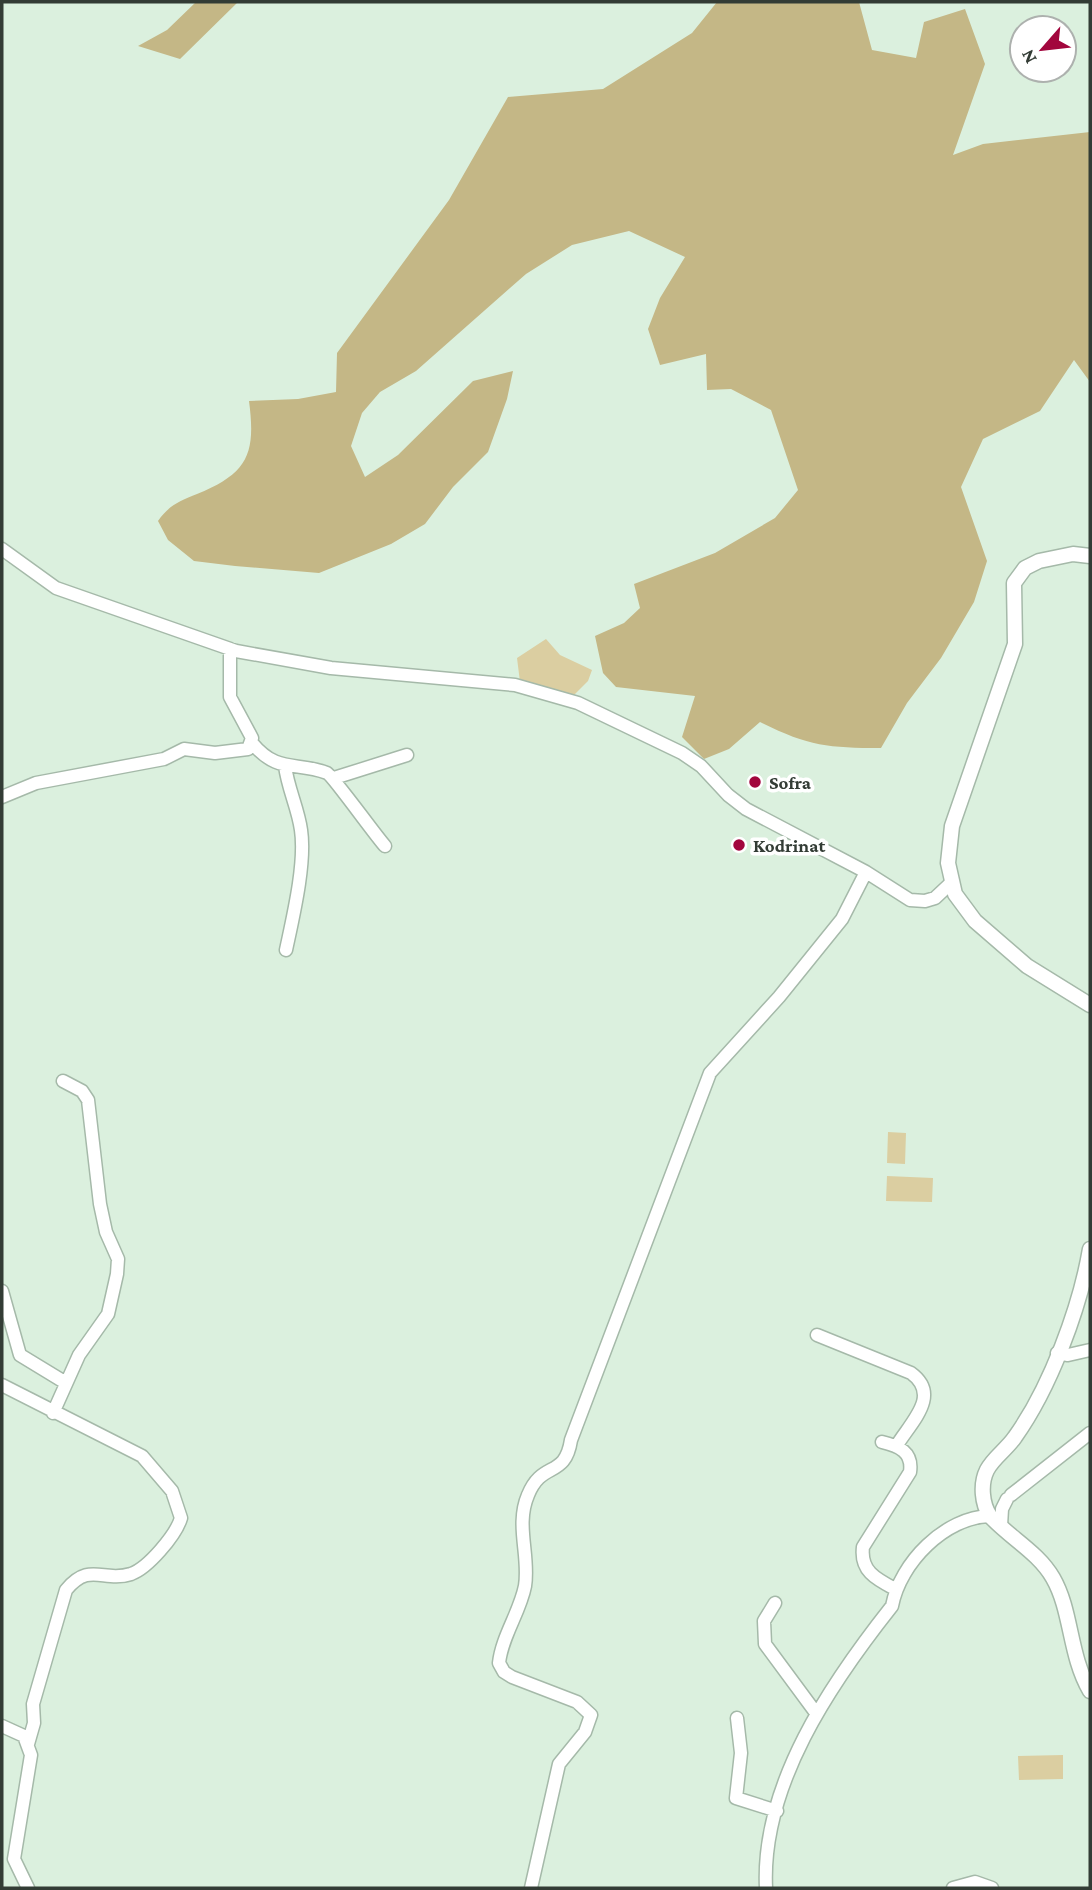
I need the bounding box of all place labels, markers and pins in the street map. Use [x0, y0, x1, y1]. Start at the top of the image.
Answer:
place label: Sofra [769, 772, 812, 793]
marker: Sofra [747, 774, 763, 790]
place label: Kodrinat [753, 835, 825, 856]
marker: Kodrinat [731, 837, 747, 853]

